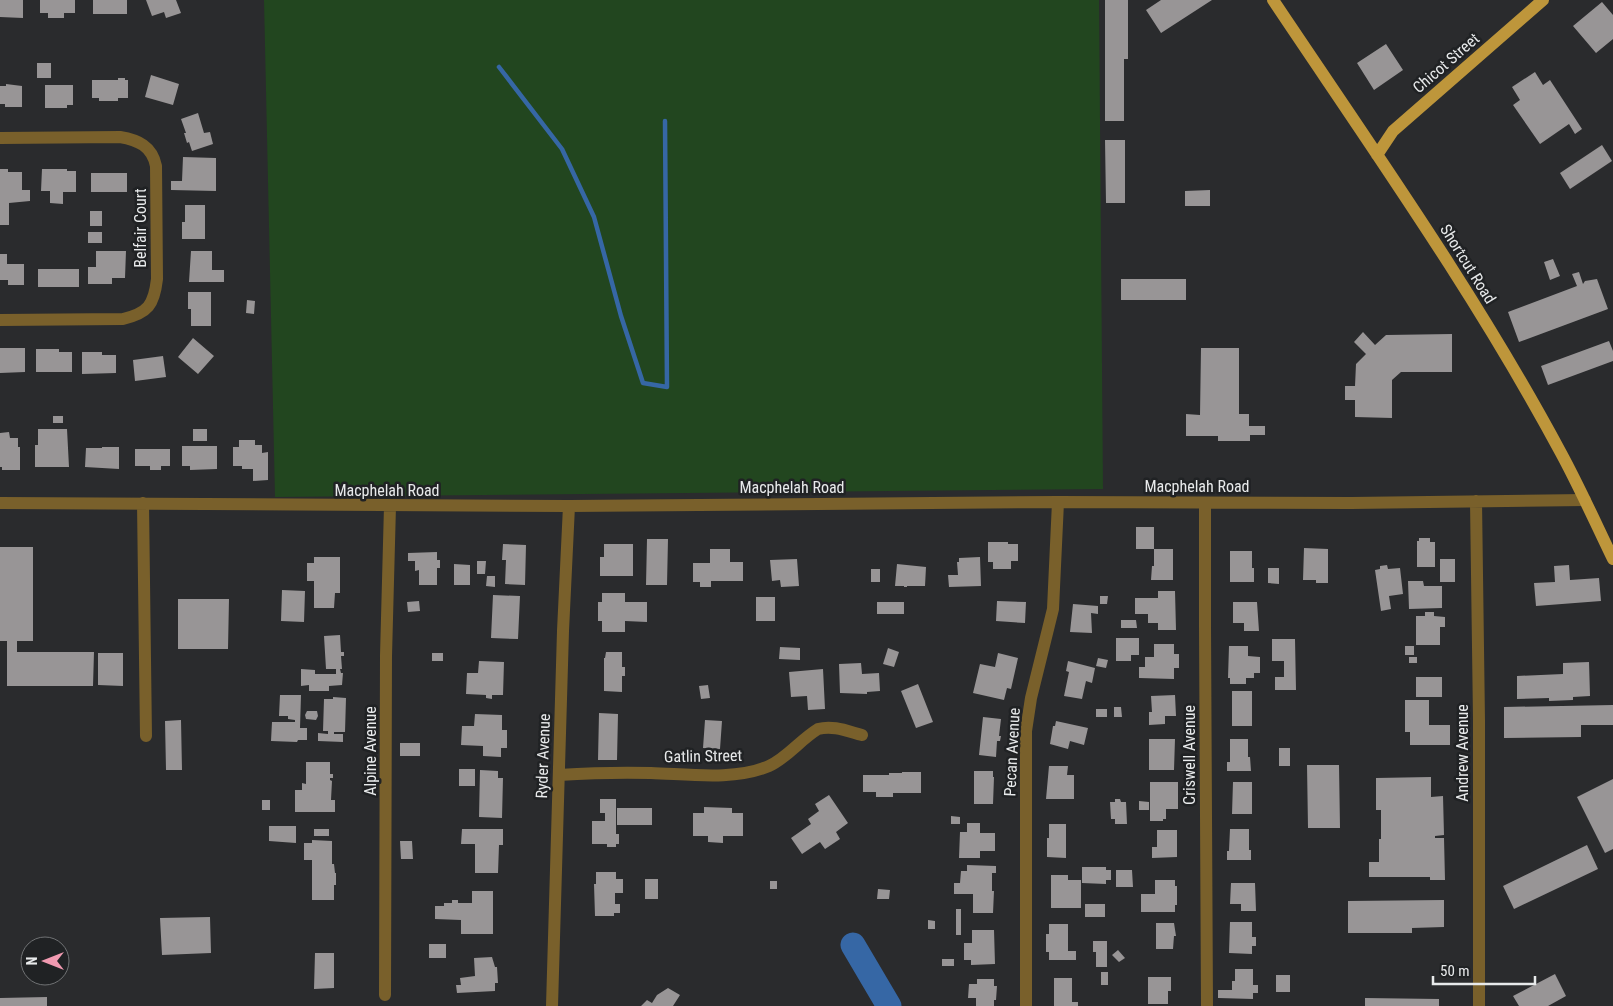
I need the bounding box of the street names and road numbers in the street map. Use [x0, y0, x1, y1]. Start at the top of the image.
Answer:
street label: Chicot Street [1409, 29, 1483, 97]
street label: Belfair Court [131, 188, 150, 268]
street label: Shortcut Road [1436, 221, 1500, 307]
street label: Macphelah Road [1144, 477, 1250, 496]
street label: Macphelah Road [739, 478, 845, 497]
street label: Macphelah Road [334, 481, 440, 500]
street label: Andrew Avenue [1453, 704, 1472, 802]
street label: Criswell Avenue [1180, 705, 1199, 805]
street label: Alpine Avenue [361, 706, 380, 796]
street label: Pecan Avenue [1000, 707, 1024, 797]
street label: Ryder Avenue [532, 713, 554, 799]
street label: Gatlin Street [664, 746, 742, 766]

